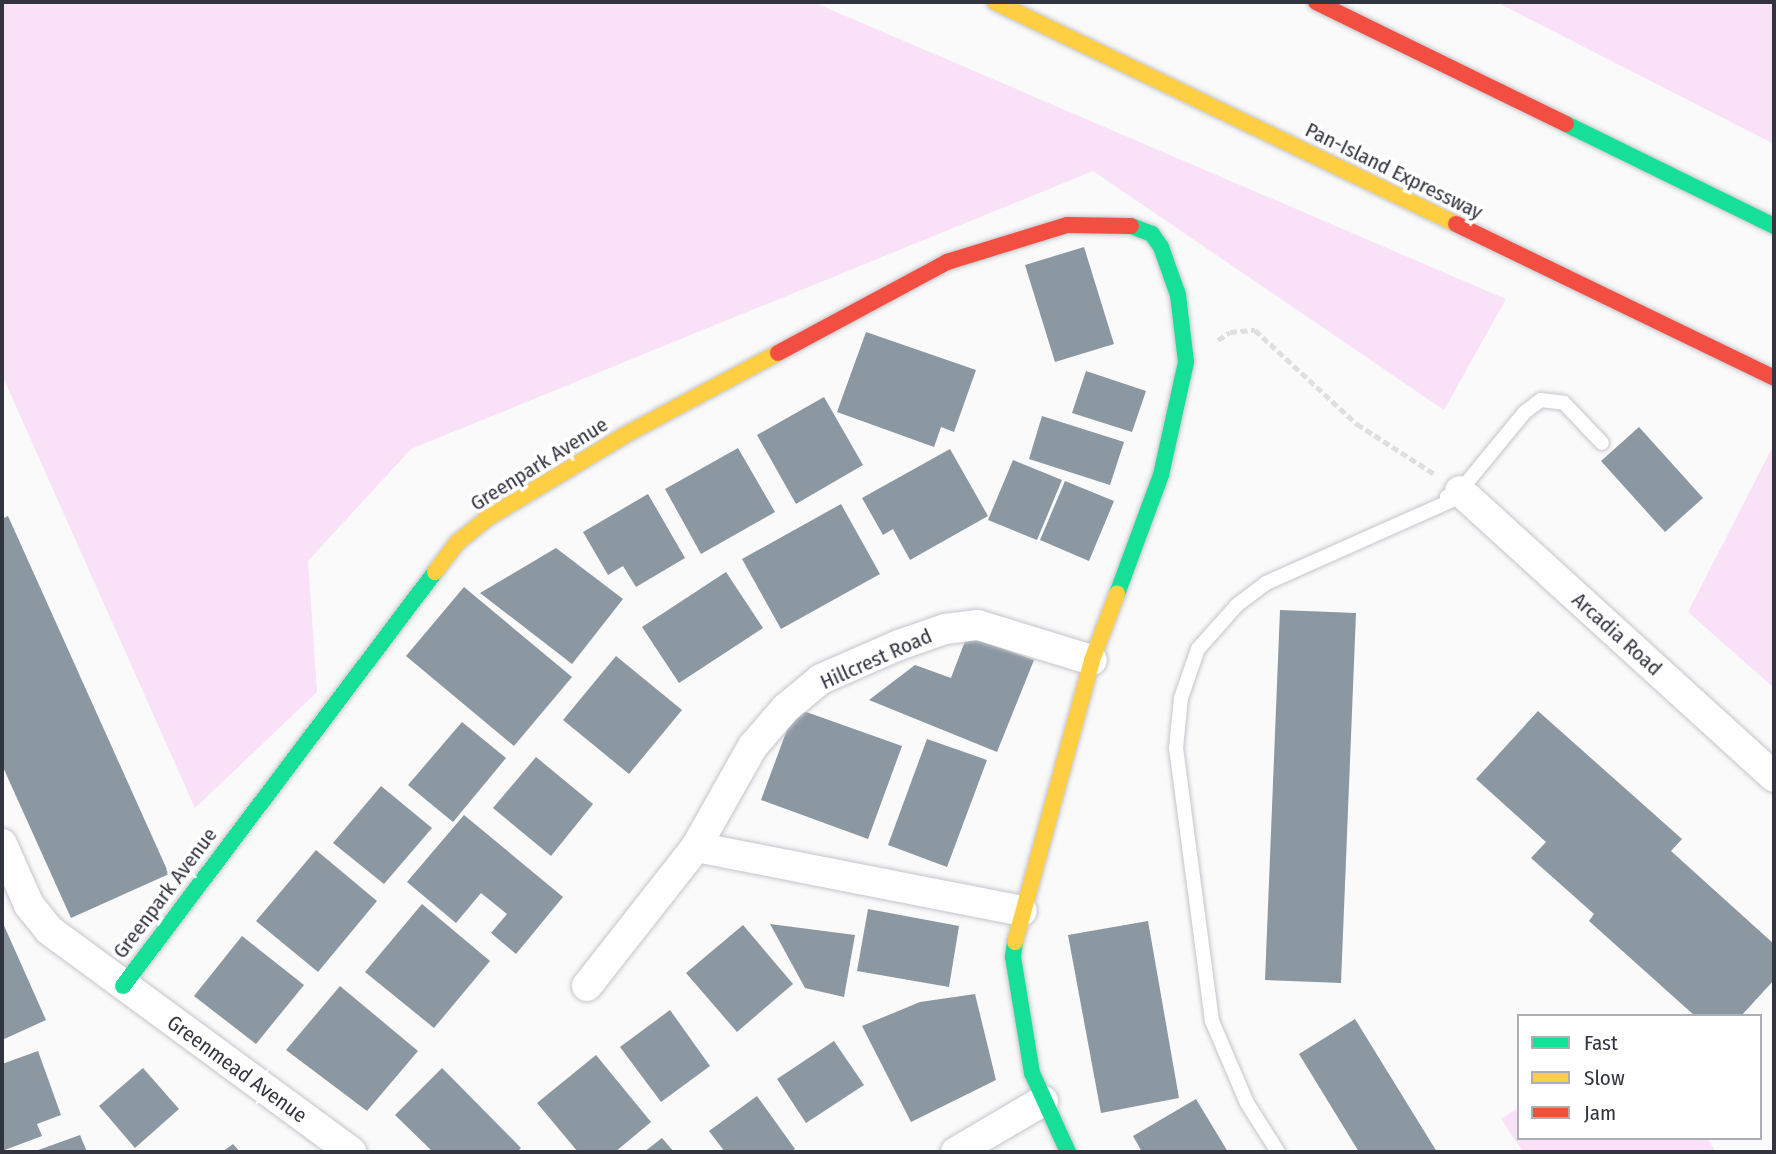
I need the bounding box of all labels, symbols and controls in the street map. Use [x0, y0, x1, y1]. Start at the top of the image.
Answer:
street label: Pan-Island Expressway [1301, 117, 1487, 225]
street label: Greenpark Avenue [466, 412, 612, 516]
street label: Arcadia Road [1567, 587, 1667, 681]
street label: Hillcrest Road [816, 623, 936, 695]
street label: Greenpark Avenue [108, 823, 222, 963]
street label: Greenmead Avenue [162, 1010, 312, 1128]
legend [1517, 1014, 1762, 1140]
text: Fast [1584, 1030, 1618, 1056]
text: Slow [1584, 1065, 1625, 1091]
text: Jam [1584, 1100, 1616, 1126]

